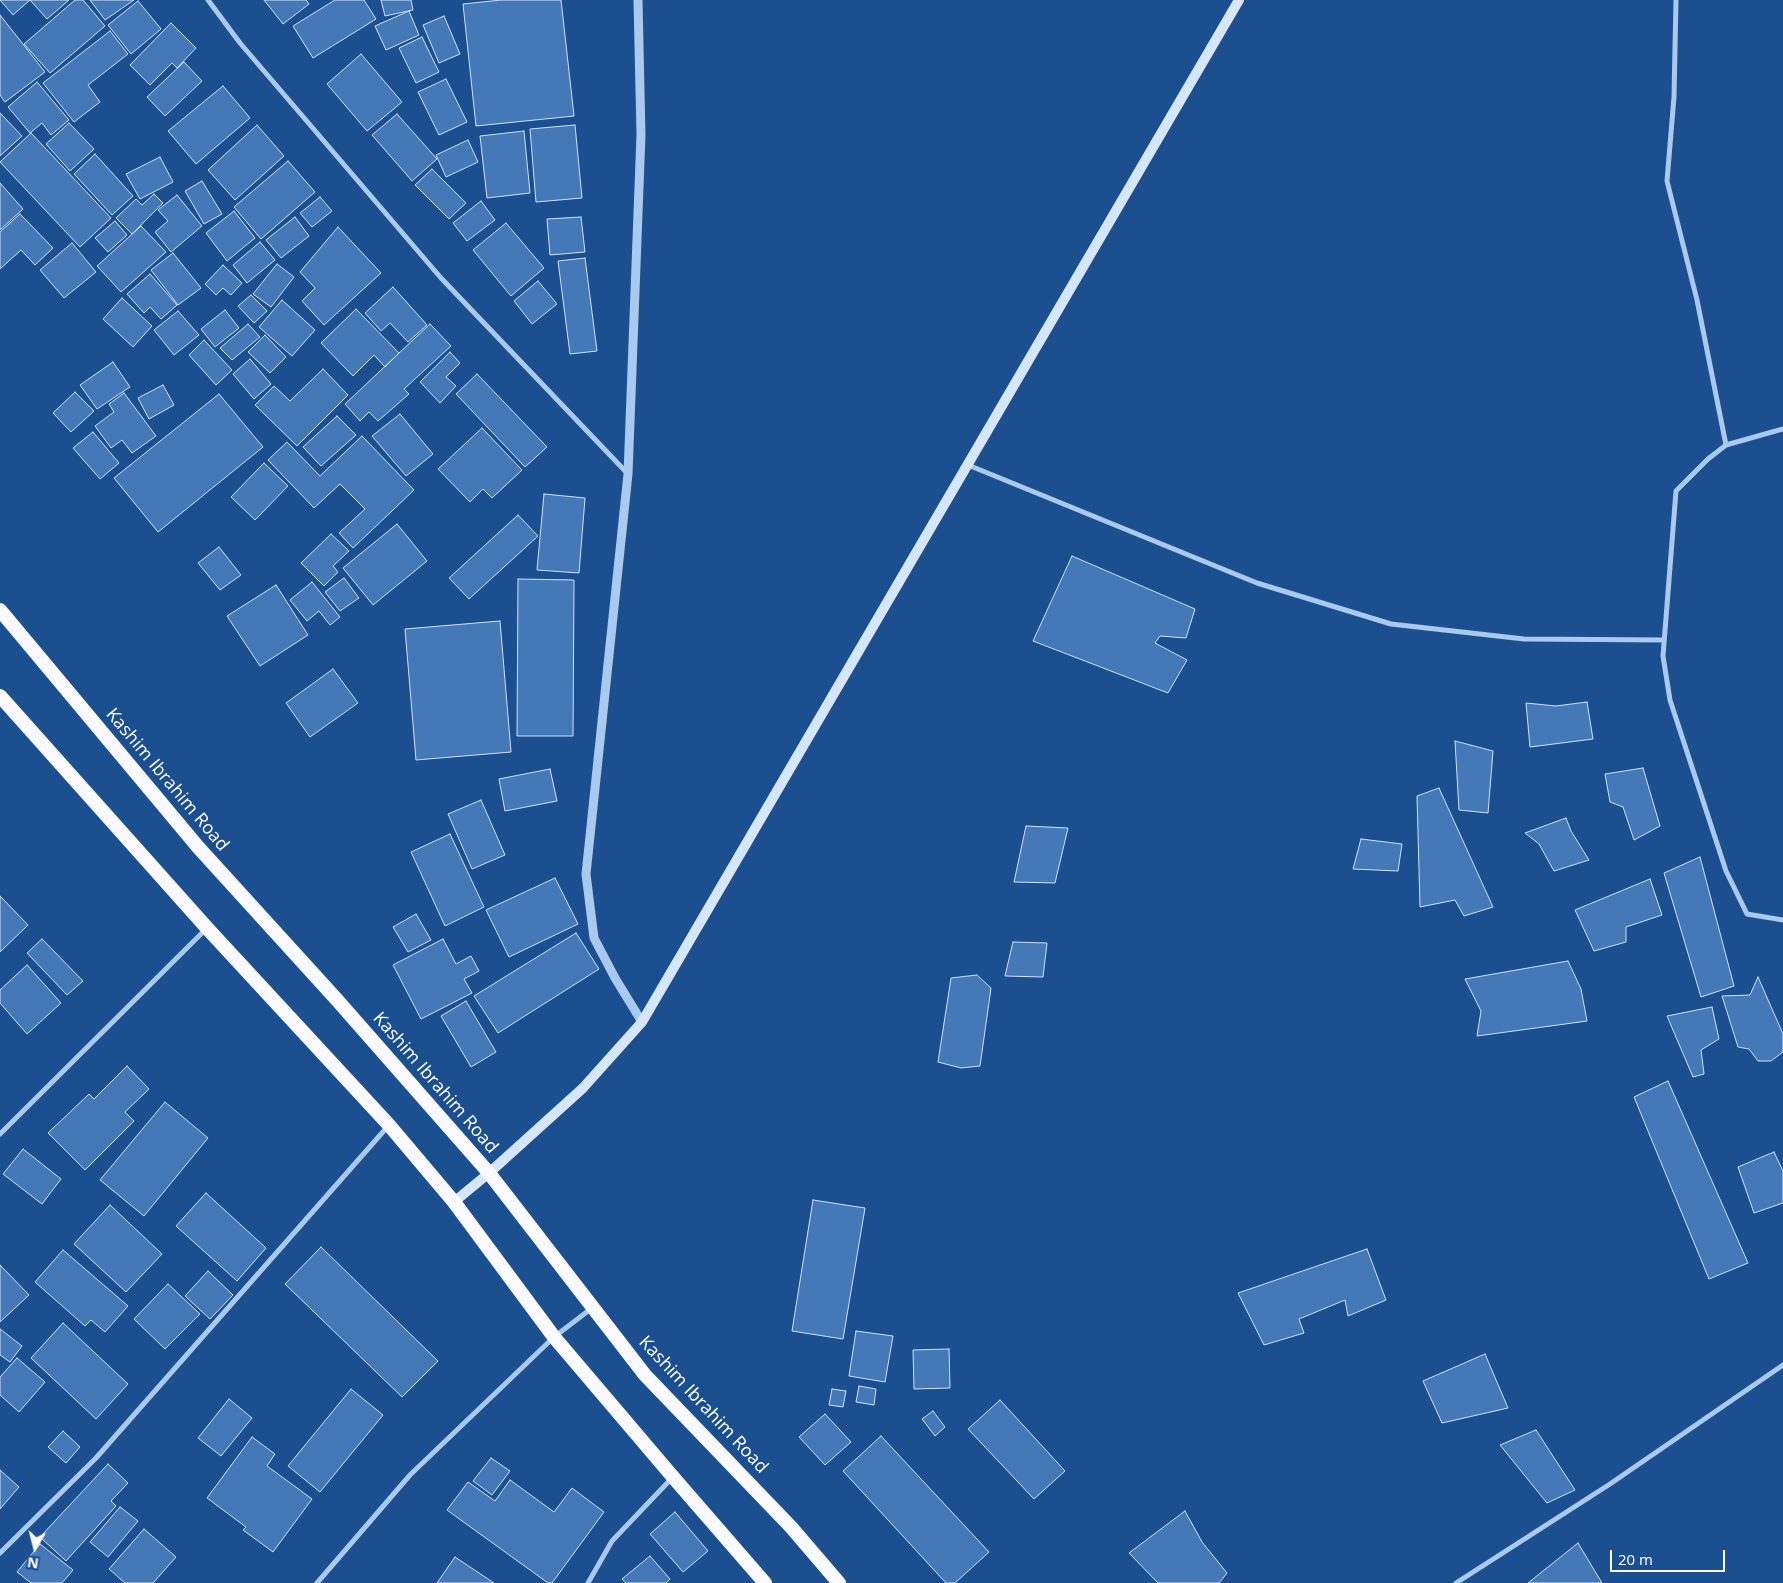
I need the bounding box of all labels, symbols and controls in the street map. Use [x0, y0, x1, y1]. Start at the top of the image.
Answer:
street label: Kashim Ibrahim Road [101, 704, 233, 856]
street label: Kashim Ibrahim Road [368, 1008, 502, 1158]
street label: Kashim Ibrahim Road [634, 1332, 772, 1478]
north arrow [10, 1523, 60, 1573]
scale bar [1613, 1540, 1728, 1572]
text: 20 m [1618, 1549, 1653, 1569]
text: N [26, 1553, 40, 1574]

